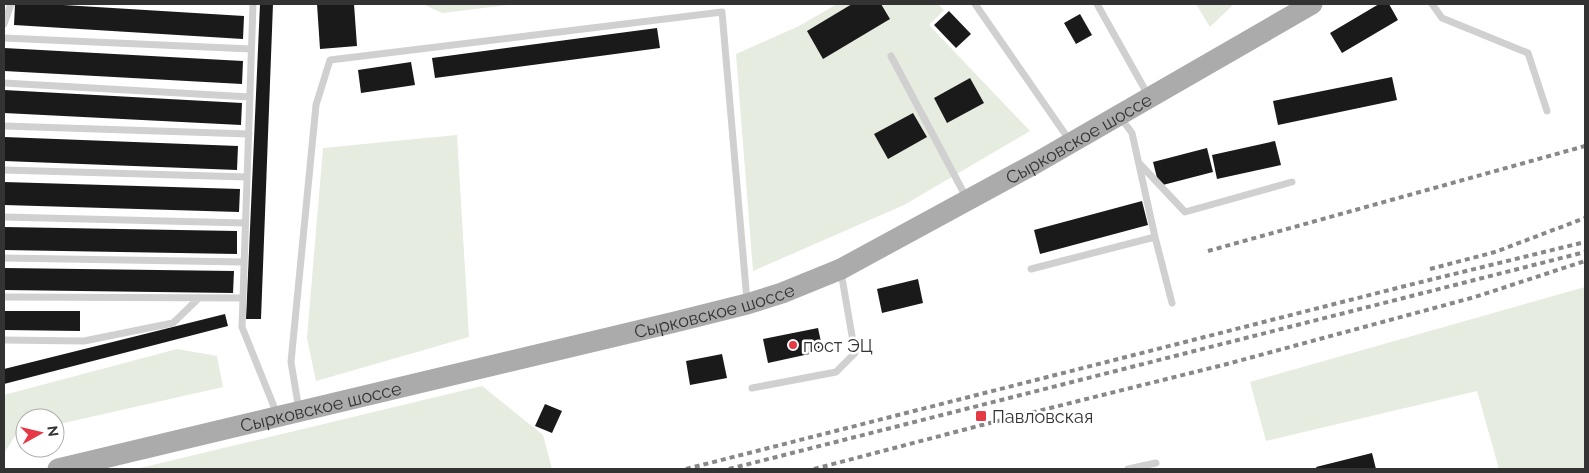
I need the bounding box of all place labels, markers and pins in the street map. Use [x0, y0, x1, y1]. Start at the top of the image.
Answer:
place label: пост ЭЦ [803, 335, 873, 356]
marker: пост ЭЦ [787, 339, 799, 351]
place label: Павловская [992, 406, 1093, 427]
marker: Павловская [974, 409, 988, 423]

